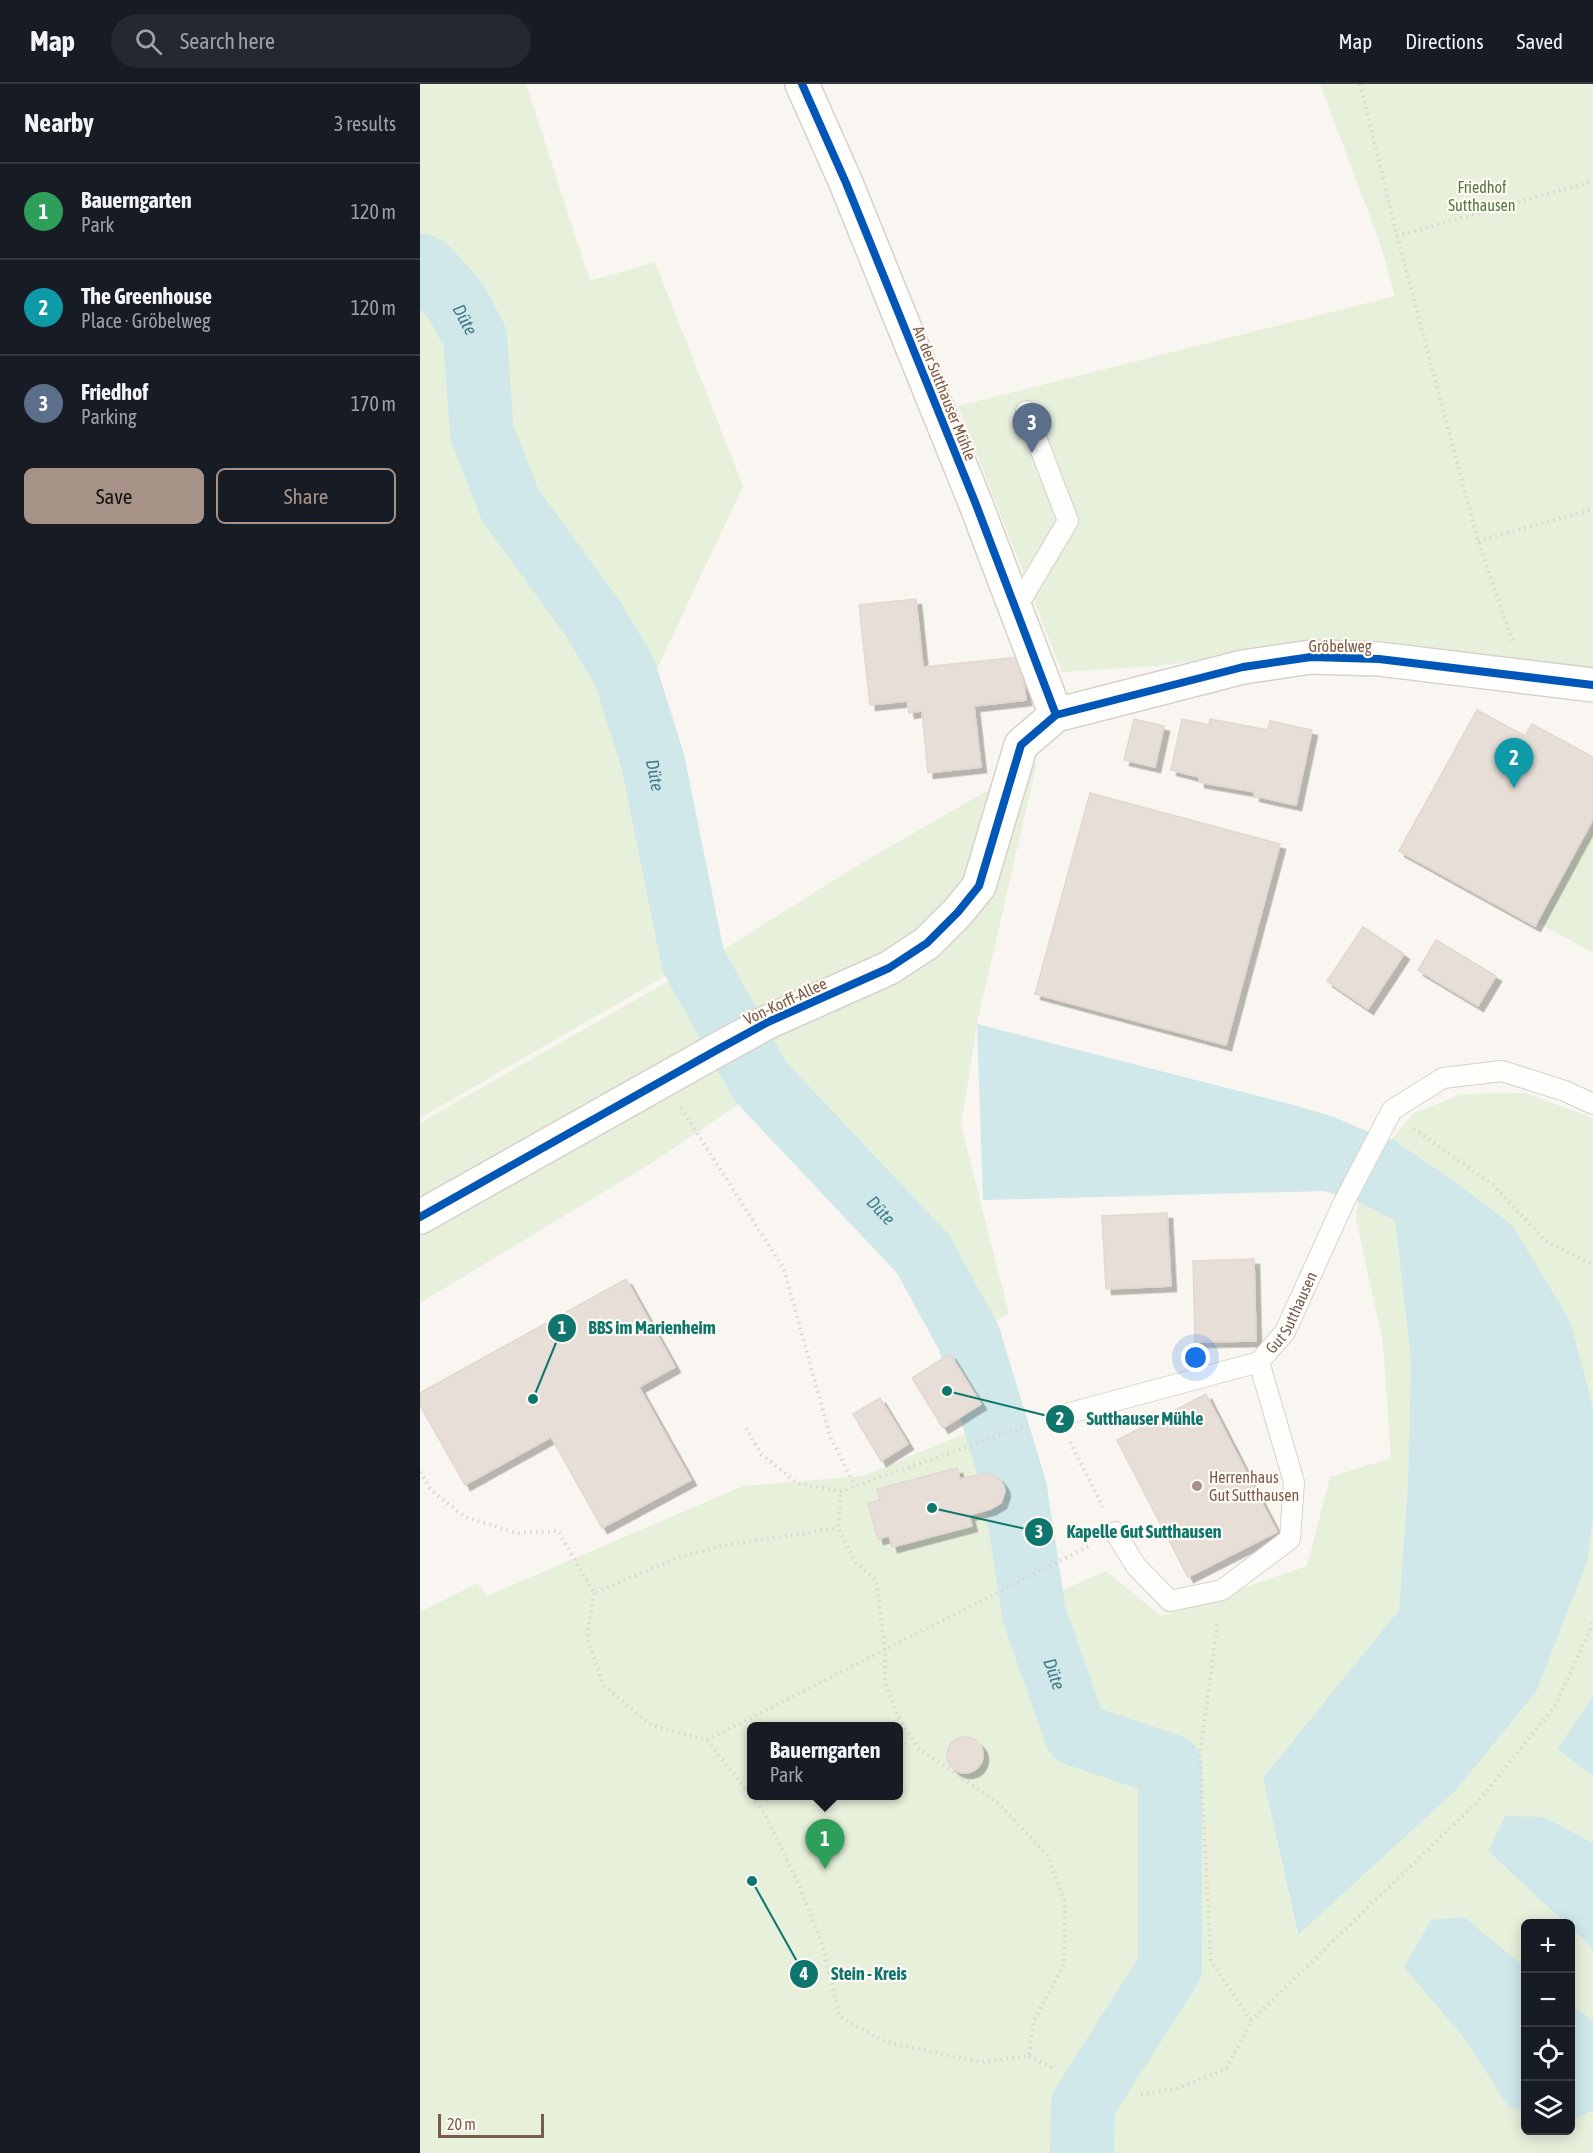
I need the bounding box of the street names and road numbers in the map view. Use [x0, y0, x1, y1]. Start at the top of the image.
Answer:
street label: An der Sutthauser Mühle [910, 323, 980, 463]
street label: Gröbelweg [1308, 637, 1372, 656]
street label: Von-Korff-Allee [741, 974, 829, 1028]
street label: Gut Sutthausen [1262, 1269, 1320, 1357]

